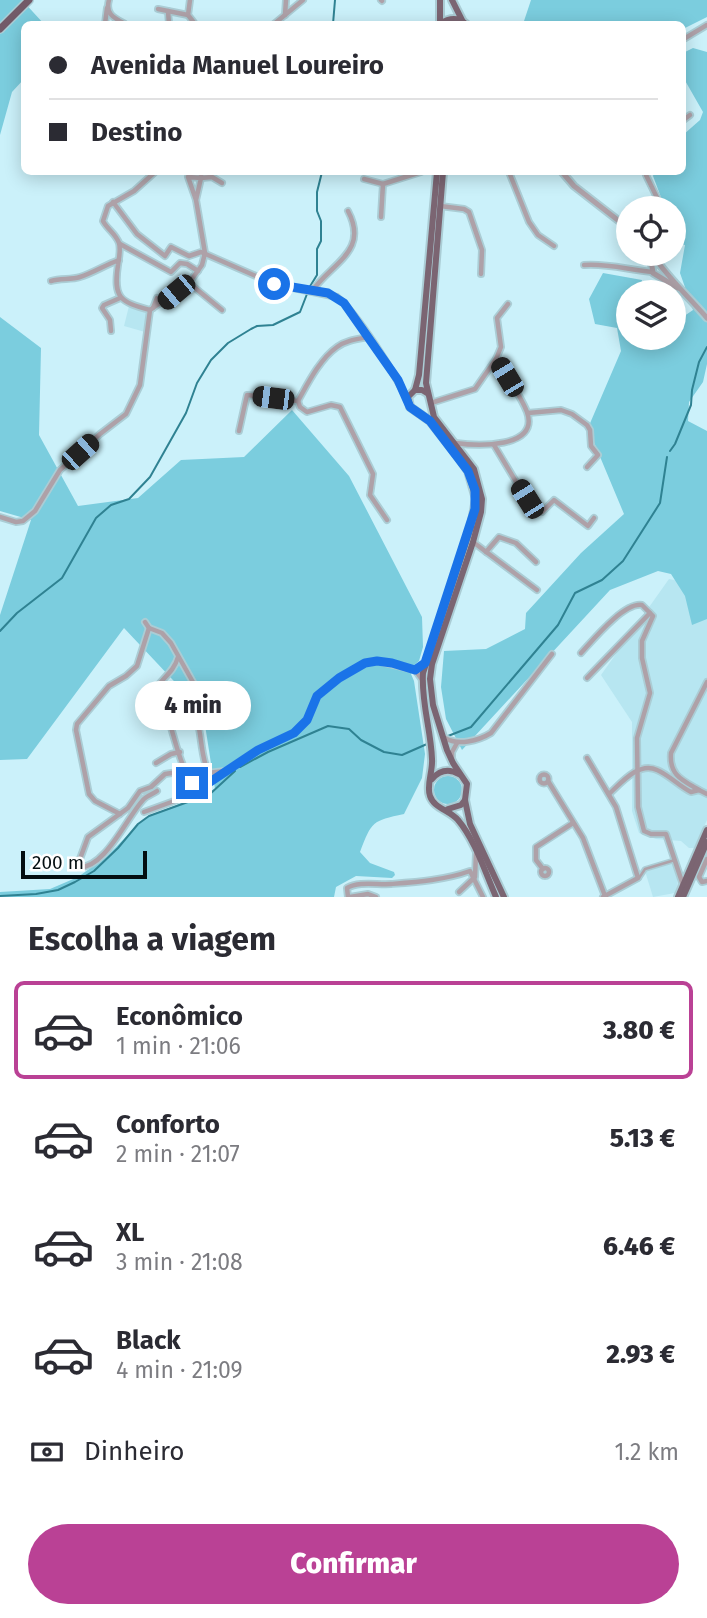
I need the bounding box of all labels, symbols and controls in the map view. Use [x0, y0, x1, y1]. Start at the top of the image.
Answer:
text: Avenida Manuel Loureiro [91, 50, 384, 81]
text: Destino [91, 117, 182, 148]
map controls [616, 196, 686, 350]
button: locate [616, 196, 686, 266]
route start [258, 268, 290, 300]
car [154, 270, 199, 314]
button: layers [616, 280, 686, 350]
car [488, 354, 527, 400]
car [251, 385, 296, 411]
car [58, 430, 103, 474]
car [507, 476, 548, 522]
callout: 4 min [134, 682, 250, 730]
text: 4 min [164, 691, 222, 719]
route end [176, 767, 208, 799]
scale bar [21, 848, 147, 880]
text: 200 m [32, 851, 84, 874]
text: Escolha a viagem [28, 920, 276, 958]
icon: car [32, 999, 95, 1062]
text: Econômico [116, 1001, 243, 1032]
text: 3.80 € [603, 1015, 675, 1046]
text: 1 min · 21:06 [116, 1032, 241, 1060]
icon: car [32, 1107, 95, 1170]
text: Conforto [116, 1109, 220, 1140]
text: 5.13 € [610, 1123, 675, 1154]
text: 2 min · 21:07 [116, 1140, 240, 1168]
icon: car [32, 1215, 95, 1278]
text: XL [116, 1217, 144, 1248]
text: 6.46 € [603, 1231, 675, 1262]
text: 3 min · 21:08 [116, 1248, 243, 1276]
icon: car [32, 1323, 95, 1386]
text: Black [116, 1325, 181, 1356]
text: 2.93 € [606, 1339, 675, 1370]
text: 4 min · 21:09 [116, 1356, 243, 1384]
icon: cash [28, 1433, 66, 1471]
text: Dinheiro [84, 1436, 185, 1467]
text: 1.2 km [615, 1438, 679, 1466]
button: Confirmar [28, 1524, 679, 1604]

